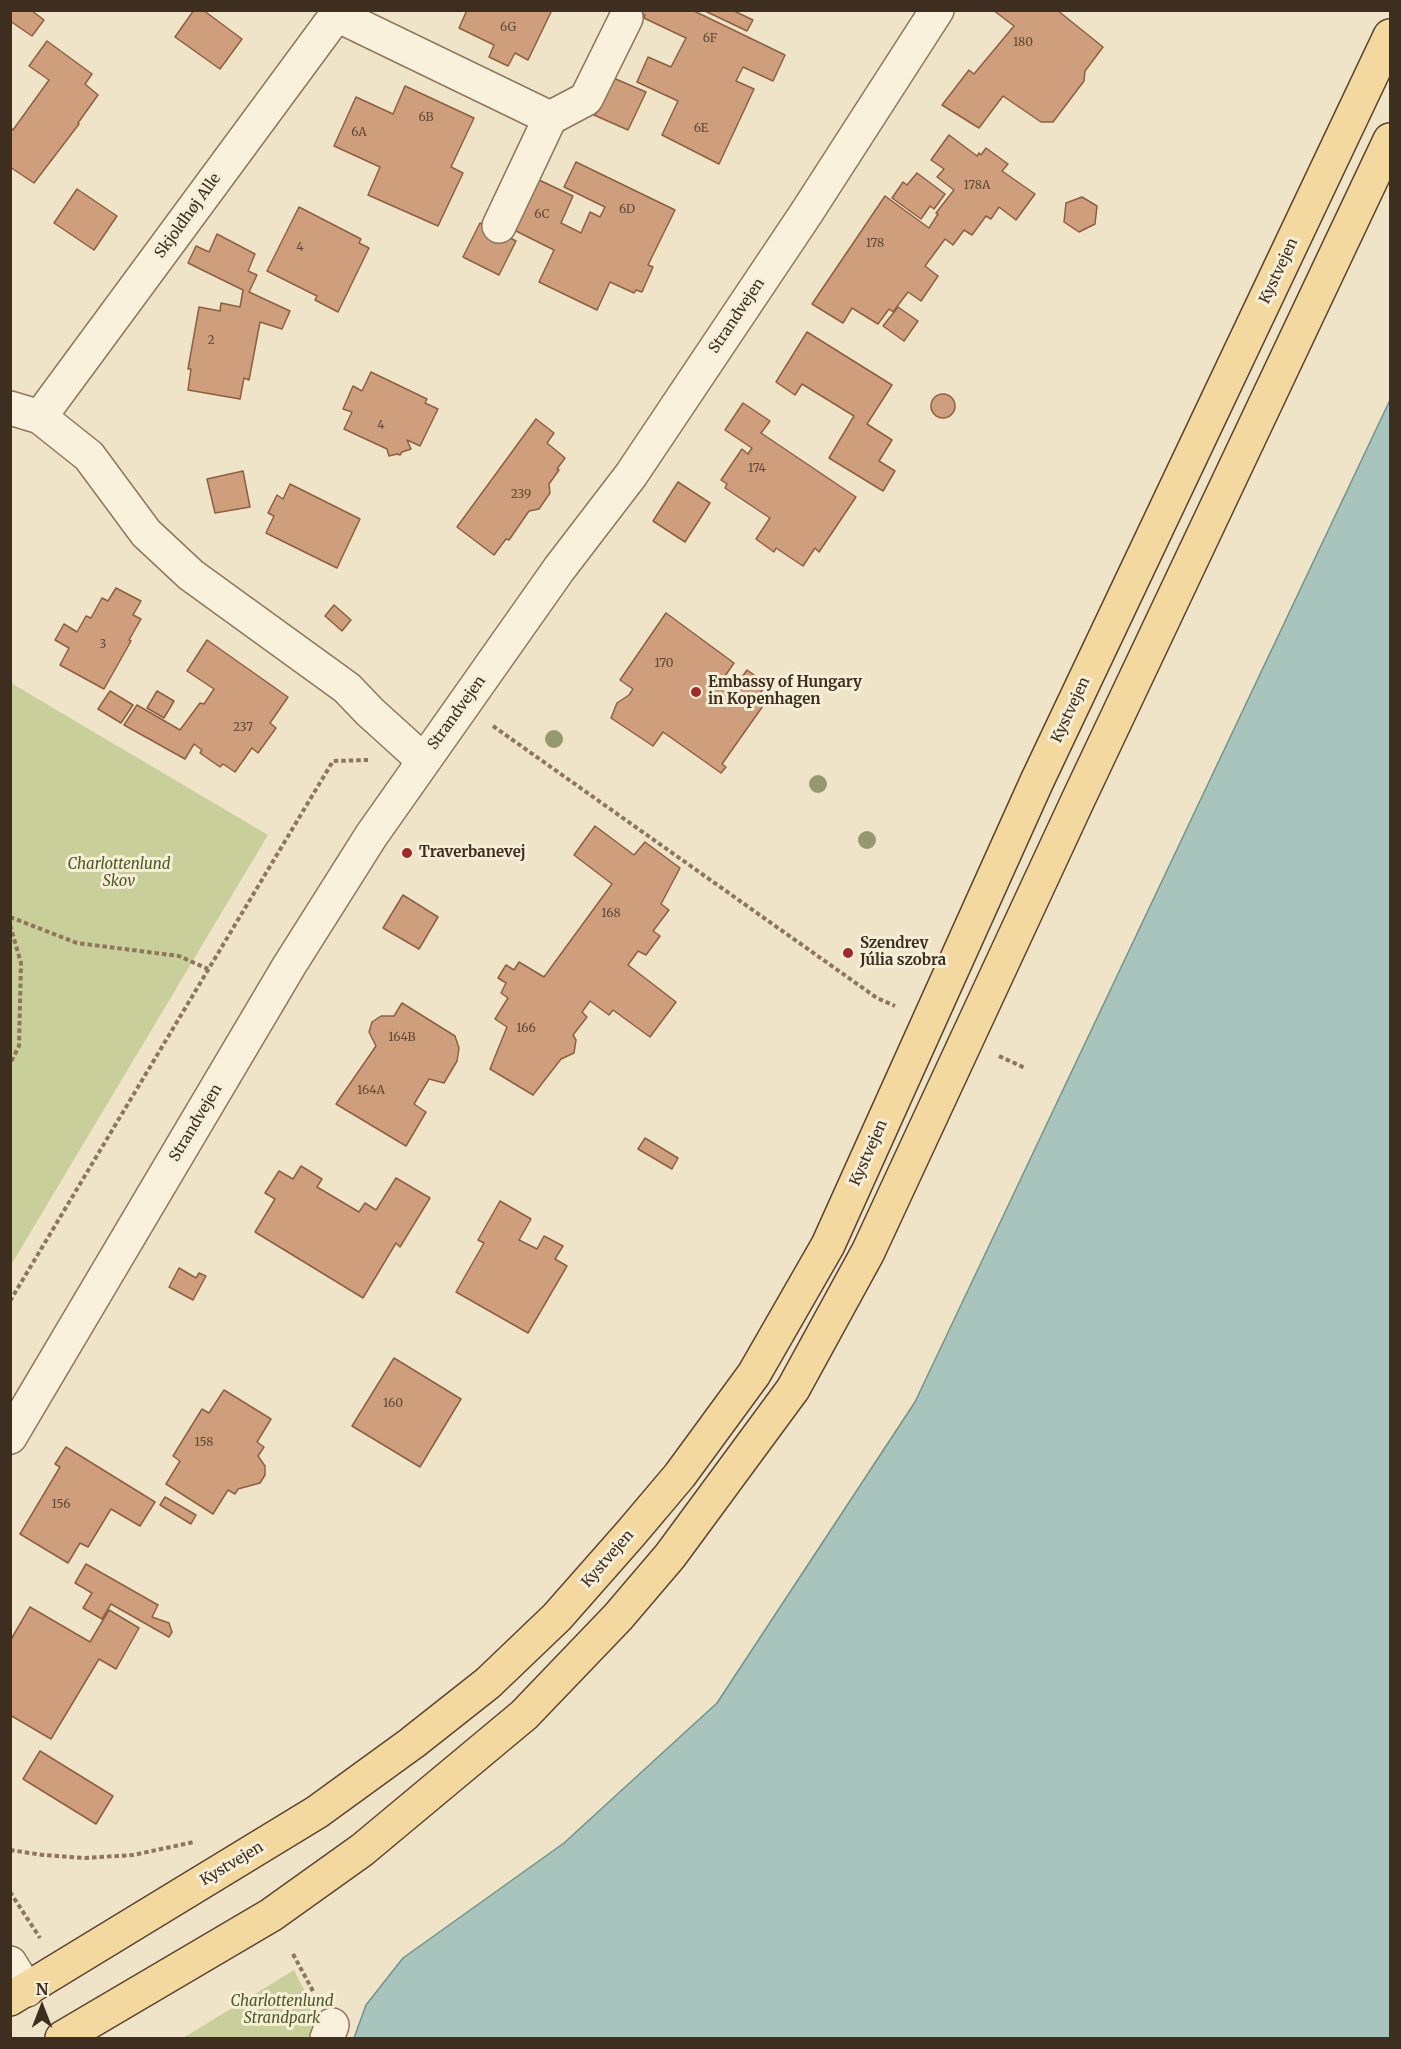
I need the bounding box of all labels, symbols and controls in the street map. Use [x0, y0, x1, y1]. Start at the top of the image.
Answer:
house number: 6G [500, 21, 516, 35]
house number: 6F [703, 32, 717, 46]
house number: 180 [1013, 36, 1033, 50]
house number: 6B [418, 111, 434, 125]
house number: 6E [694, 122, 708, 136]
house number: 6A [351, 126, 367, 140]
street label: Skjoldhøj Alle [151, 170, 225, 262]
house number: 178A [964, 179, 990, 193]
house number: 6D [619, 203, 635, 217]
house number: 6C [534, 208, 550, 222]
street label: Kystvejen [1256, 235, 1302, 307]
house number: 178 [866, 237, 884, 251]
house number: 4 [296, 241, 304, 255]
street label: Strandvejen [705, 275, 769, 357]
house number: 2 [207, 334, 215, 348]
house number: 4 [377, 419, 385, 433]
house number: 174 [748, 462, 766, 476]
house number: 239 [511, 488, 531, 502]
house number: 3 [100, 638, 106, 652]
house number: 170 [655, 657, 673, 671]
street label: Strandvejen [424, 673, 490, 753]
place label: Embassy of Hungary in Kopenhagen [708, 674, 862, 709]
street label: Kystvejen [1048, 674, 1094, 746]
marker: Embassy of Hungary in Kopenhagen [689, 685, 703, 699]
house number: 237 [233, 721, 253, 735]
place label: Traverbanevej [419, 844, 526, 862]
marker: Traverbanevej [400, 846, 414, 860]
park label: Charlottenlund Skov [67, 856, 171, 891]
house number: 168 [601, 907, 621, 921]
place label: Szendrey Júlia szobra [860, 935, 946, 970]
marker: Szendrey Júlia szobra [841, 946, 855, 960]
house number: 166 [516, 1022, 536, 1036]
house number: 164B [388, 1031, 416, 1045]
street label: Strandvejen [166, 1081, 226, 1165]
house number: 164A [357, 1084, 385, 1098]
street label: Kystvejen [846, 1117, 892, 1189]
house number: 160 [383, 1397, 403, 1411]
house number: 158 [195, 1436, 213, 1450]
house number: 156 [51, 1498, 71, 1512]
street label: Kystvejen [578, 1527, 638, 1591]
street label: Kystvejen [197, 1838, 267, 1890]
north arrow [12, 1977, 72, 2037]
text: N [36, 1979, 48, 1999]
park label: Charlottenlund Strandpark [230, 1993, 334, 2028]

